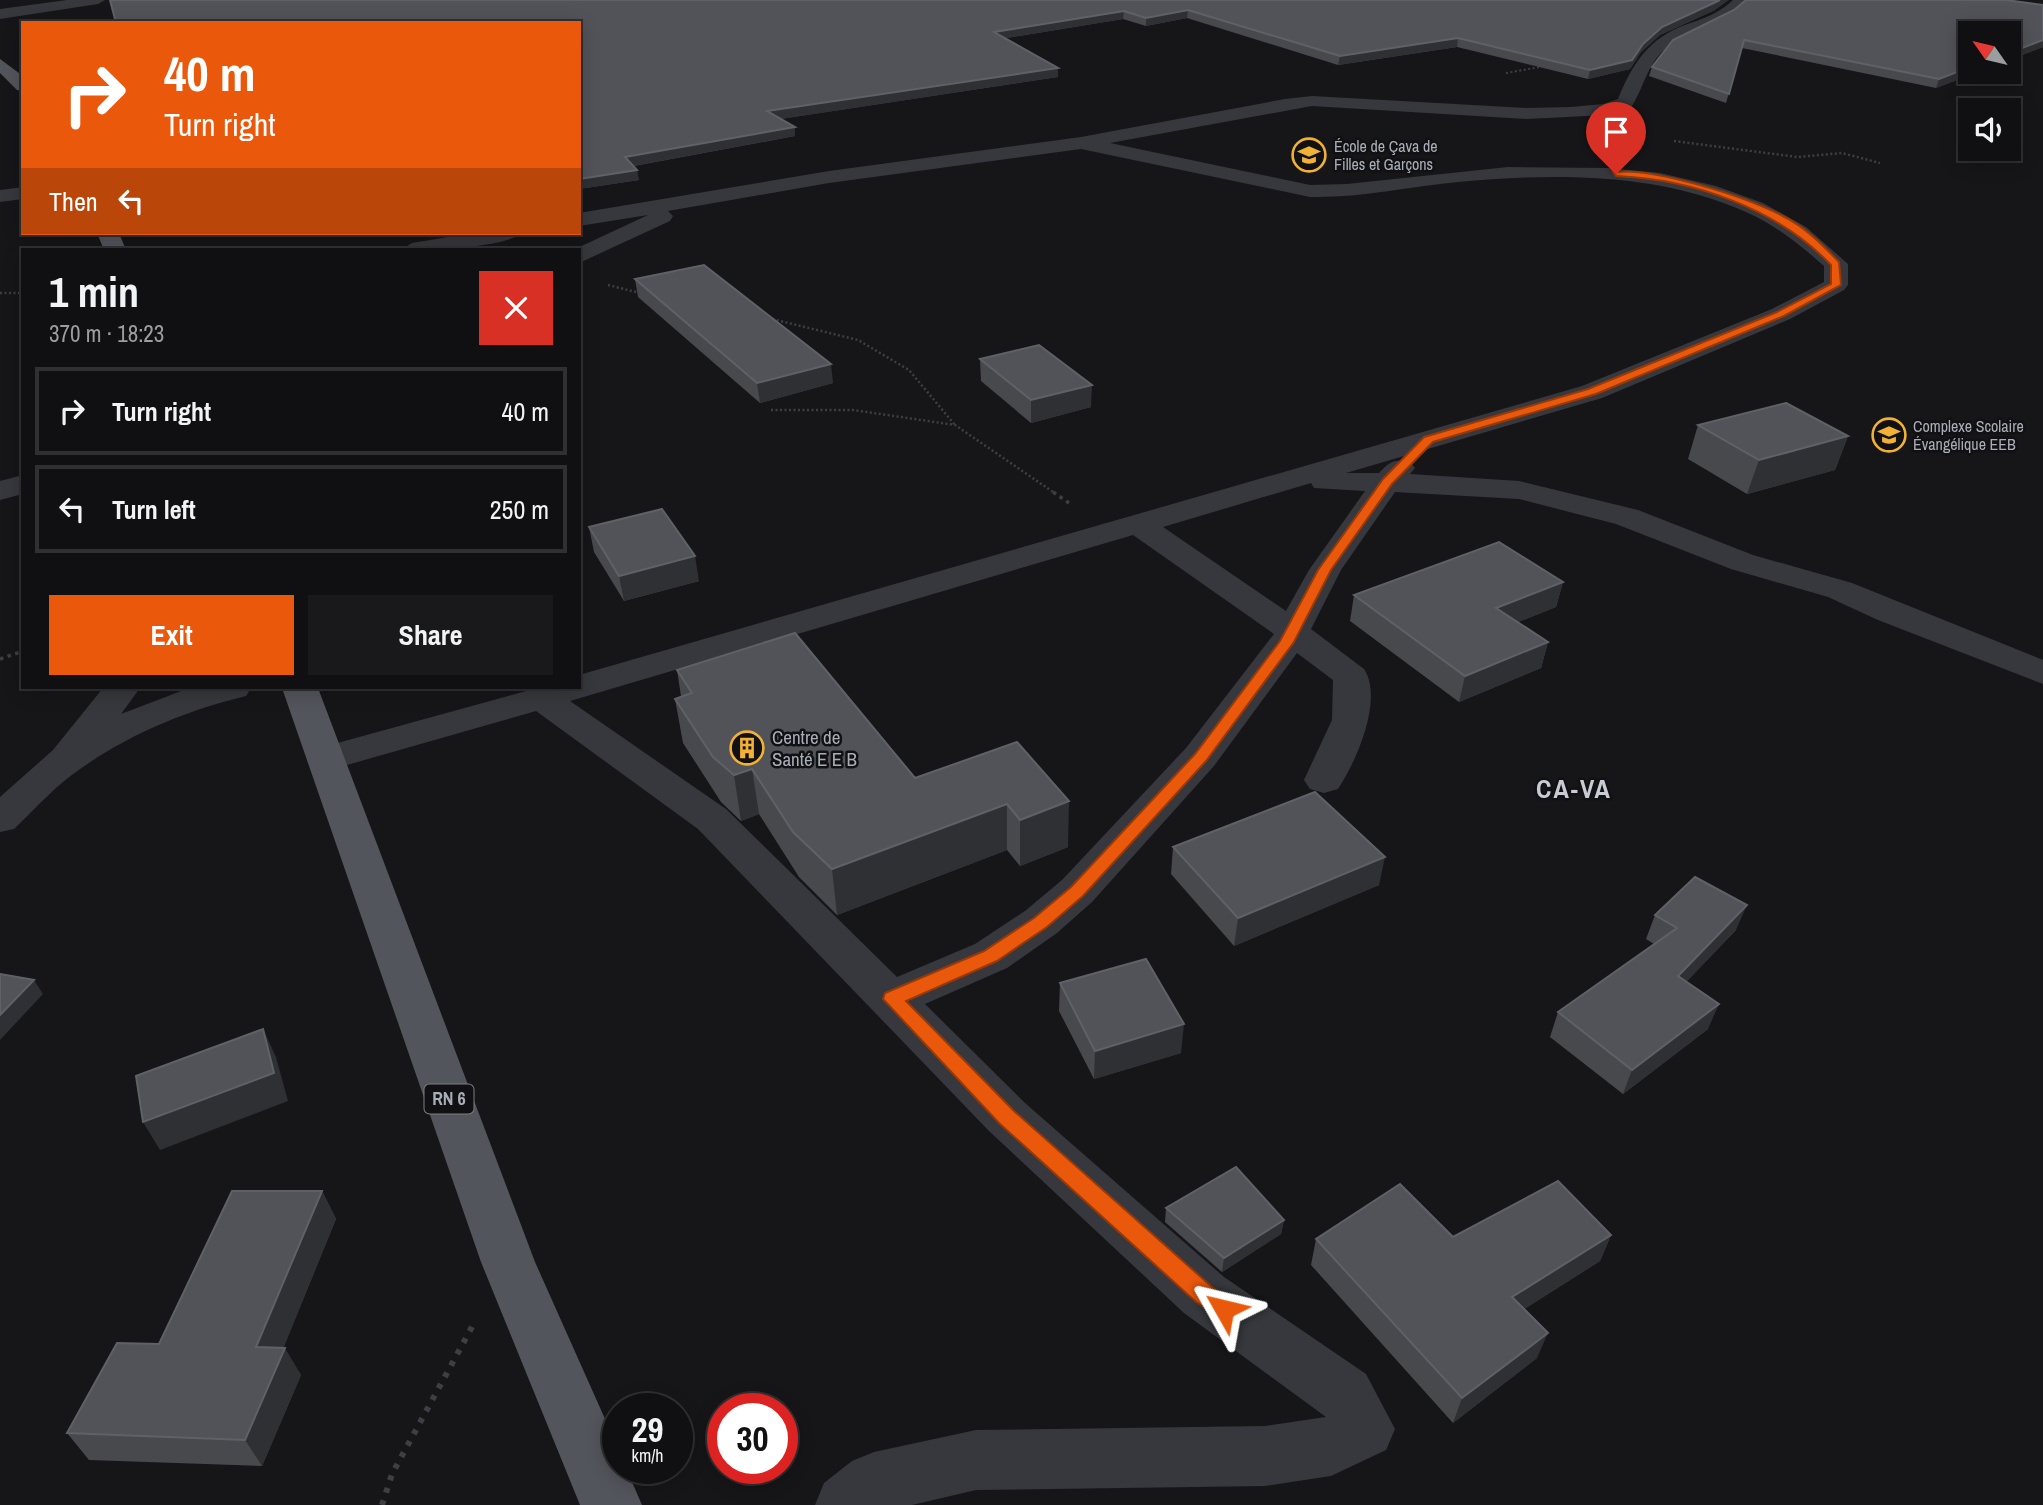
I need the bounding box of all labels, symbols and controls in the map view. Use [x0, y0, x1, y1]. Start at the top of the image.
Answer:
north arrow [1958, 21, 2021, 84]
map controls [1958, 21, 2021, 161]
text: 40 m [164, 40, 256, 106]
icon: right [49, 49, 140, 140]
button: sound [1958, 98, 2021, 161]
pin [1586, 102, 1646, 174]
text: Turn right [164, 103, 276, 146]
icon: arrive [1597, 113, 1635, 151]
place label: École de Çava de Filles et Garçons [1334, 135, 1438, 175]
school or university icon: École de Çava de Filles et Garçons [1290, 136, 1328, 174]
icon: left [112, 182, 150, 220]
text: Then [49, 184, 98, 219]
text: 1 min [49, 264, 139, 320]
button: close [479, 271, 553, 345]
text: 370 m · 18:23 [49, 318, 164, 349]
icon: right [53, 392, 91, 430]
text: Turn right [112, 394, 211, 429]
text: 40 m [502, 394, 549, 429]
place label: Complexe Scolaire Évangélique EEB [1913, 415, 2024, 455]
school or university icon: Complexe Scolaire Évangélique EEB [1870, 416, 1908, 454]
icon: left [53, 490, 91, 528]
text: Turn left [112, 492, 196, 527]
text: 250 m [490, 492, 549, 527]
button: Exit [49, 595, 294, 675]
button: Share [308, 595, 553, 675]
place label: Centre de Santé E E B [772, 724, 857, 772]
building icon: Centre de Santé E E B [728, 729, 766, 767]
district label: CA-VA [1536, 771, 1612, 806]
road number: RN 6 [424, 1084, 474, 1114]
position arrow [1187, 1272, 1261, 1346]
speed limit sign: 30 [707, 1393, 798, 1484]
text: 29 [632, 1406, 663, 1453]
text: km/h [632, 1443, 664, 1468]

